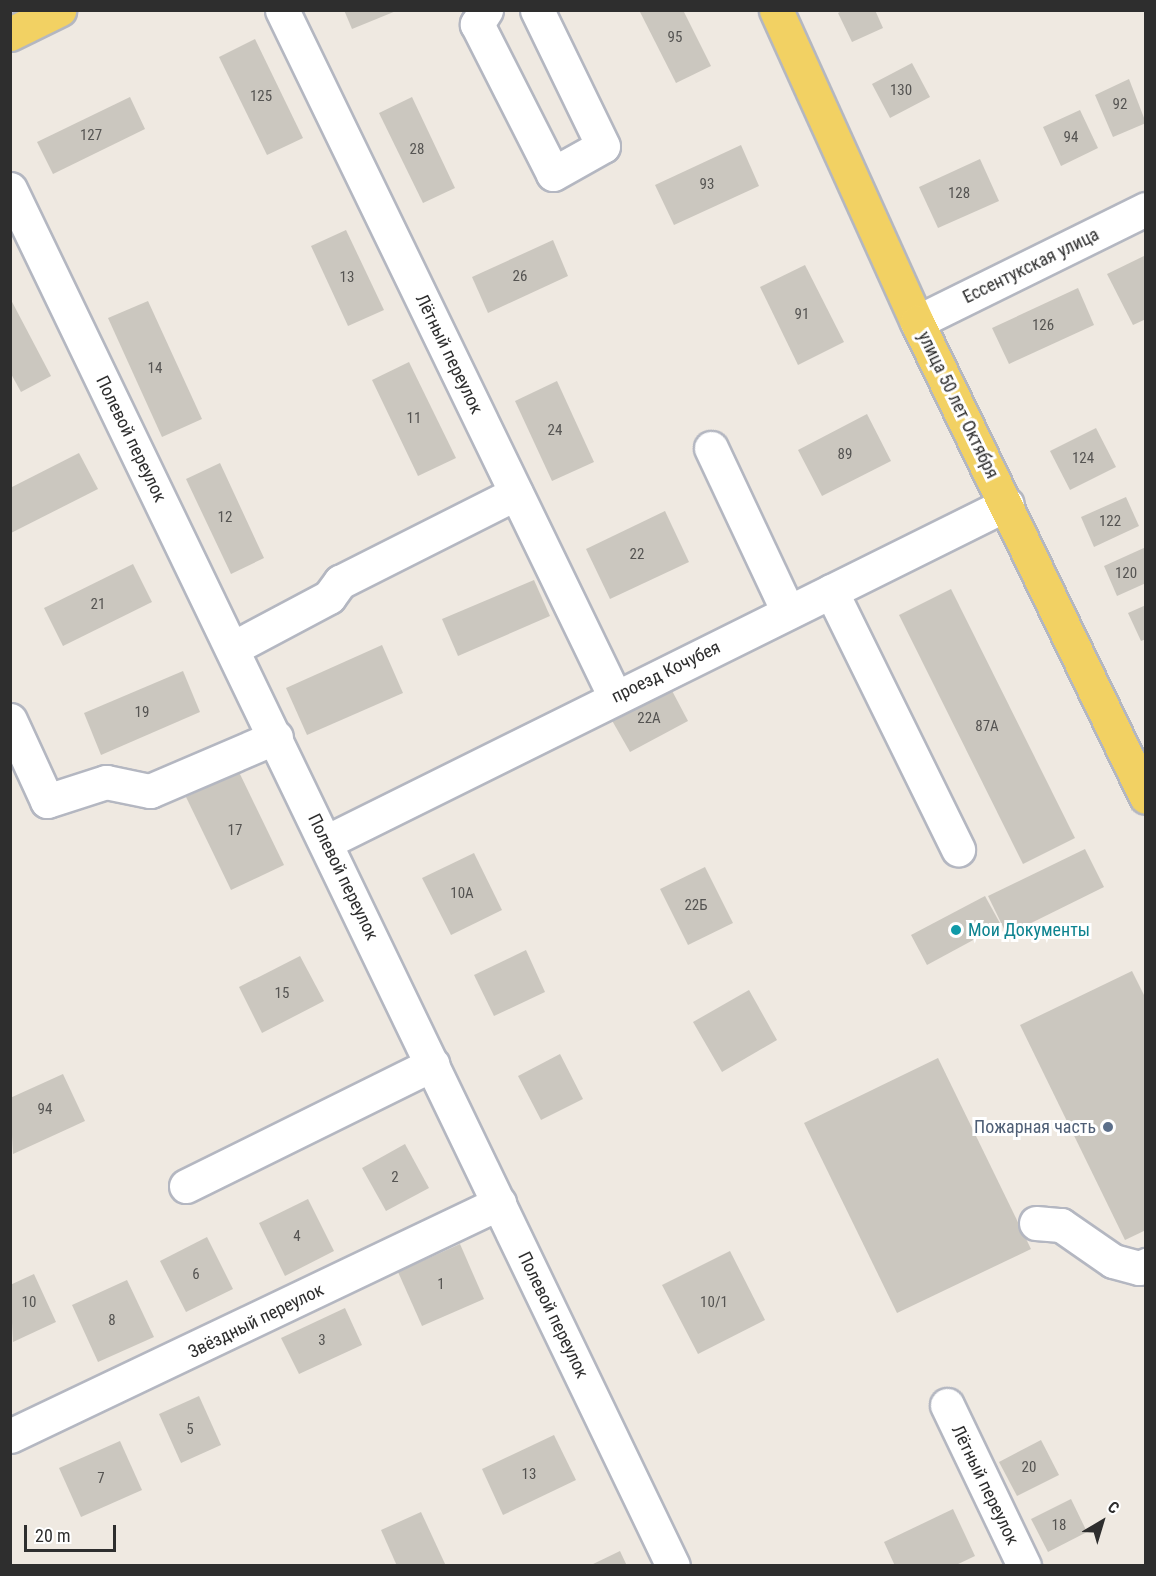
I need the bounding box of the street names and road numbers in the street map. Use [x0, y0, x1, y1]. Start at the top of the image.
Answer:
street label: Ессентукская улица [959, 224, 1103, 308]
street label: Лётный переулок [411, 291, 487, 417]
street label: улица 50 лет Октября [913, 328, 1003, 482]
street label: Полевой переулок [91, 372, 171, 506]
street label: проезд Кочубея [608, 636, 724, 708]
street label: Полевой переулок [303, 810, 383, 944]
street label: Полевой переулок [513, 1248, 593, 1382]
street label: Звёздный переулок [185, 1279, 327, 1363]
street label: Лётный переулок [947, 1422, 1023, 1548]

